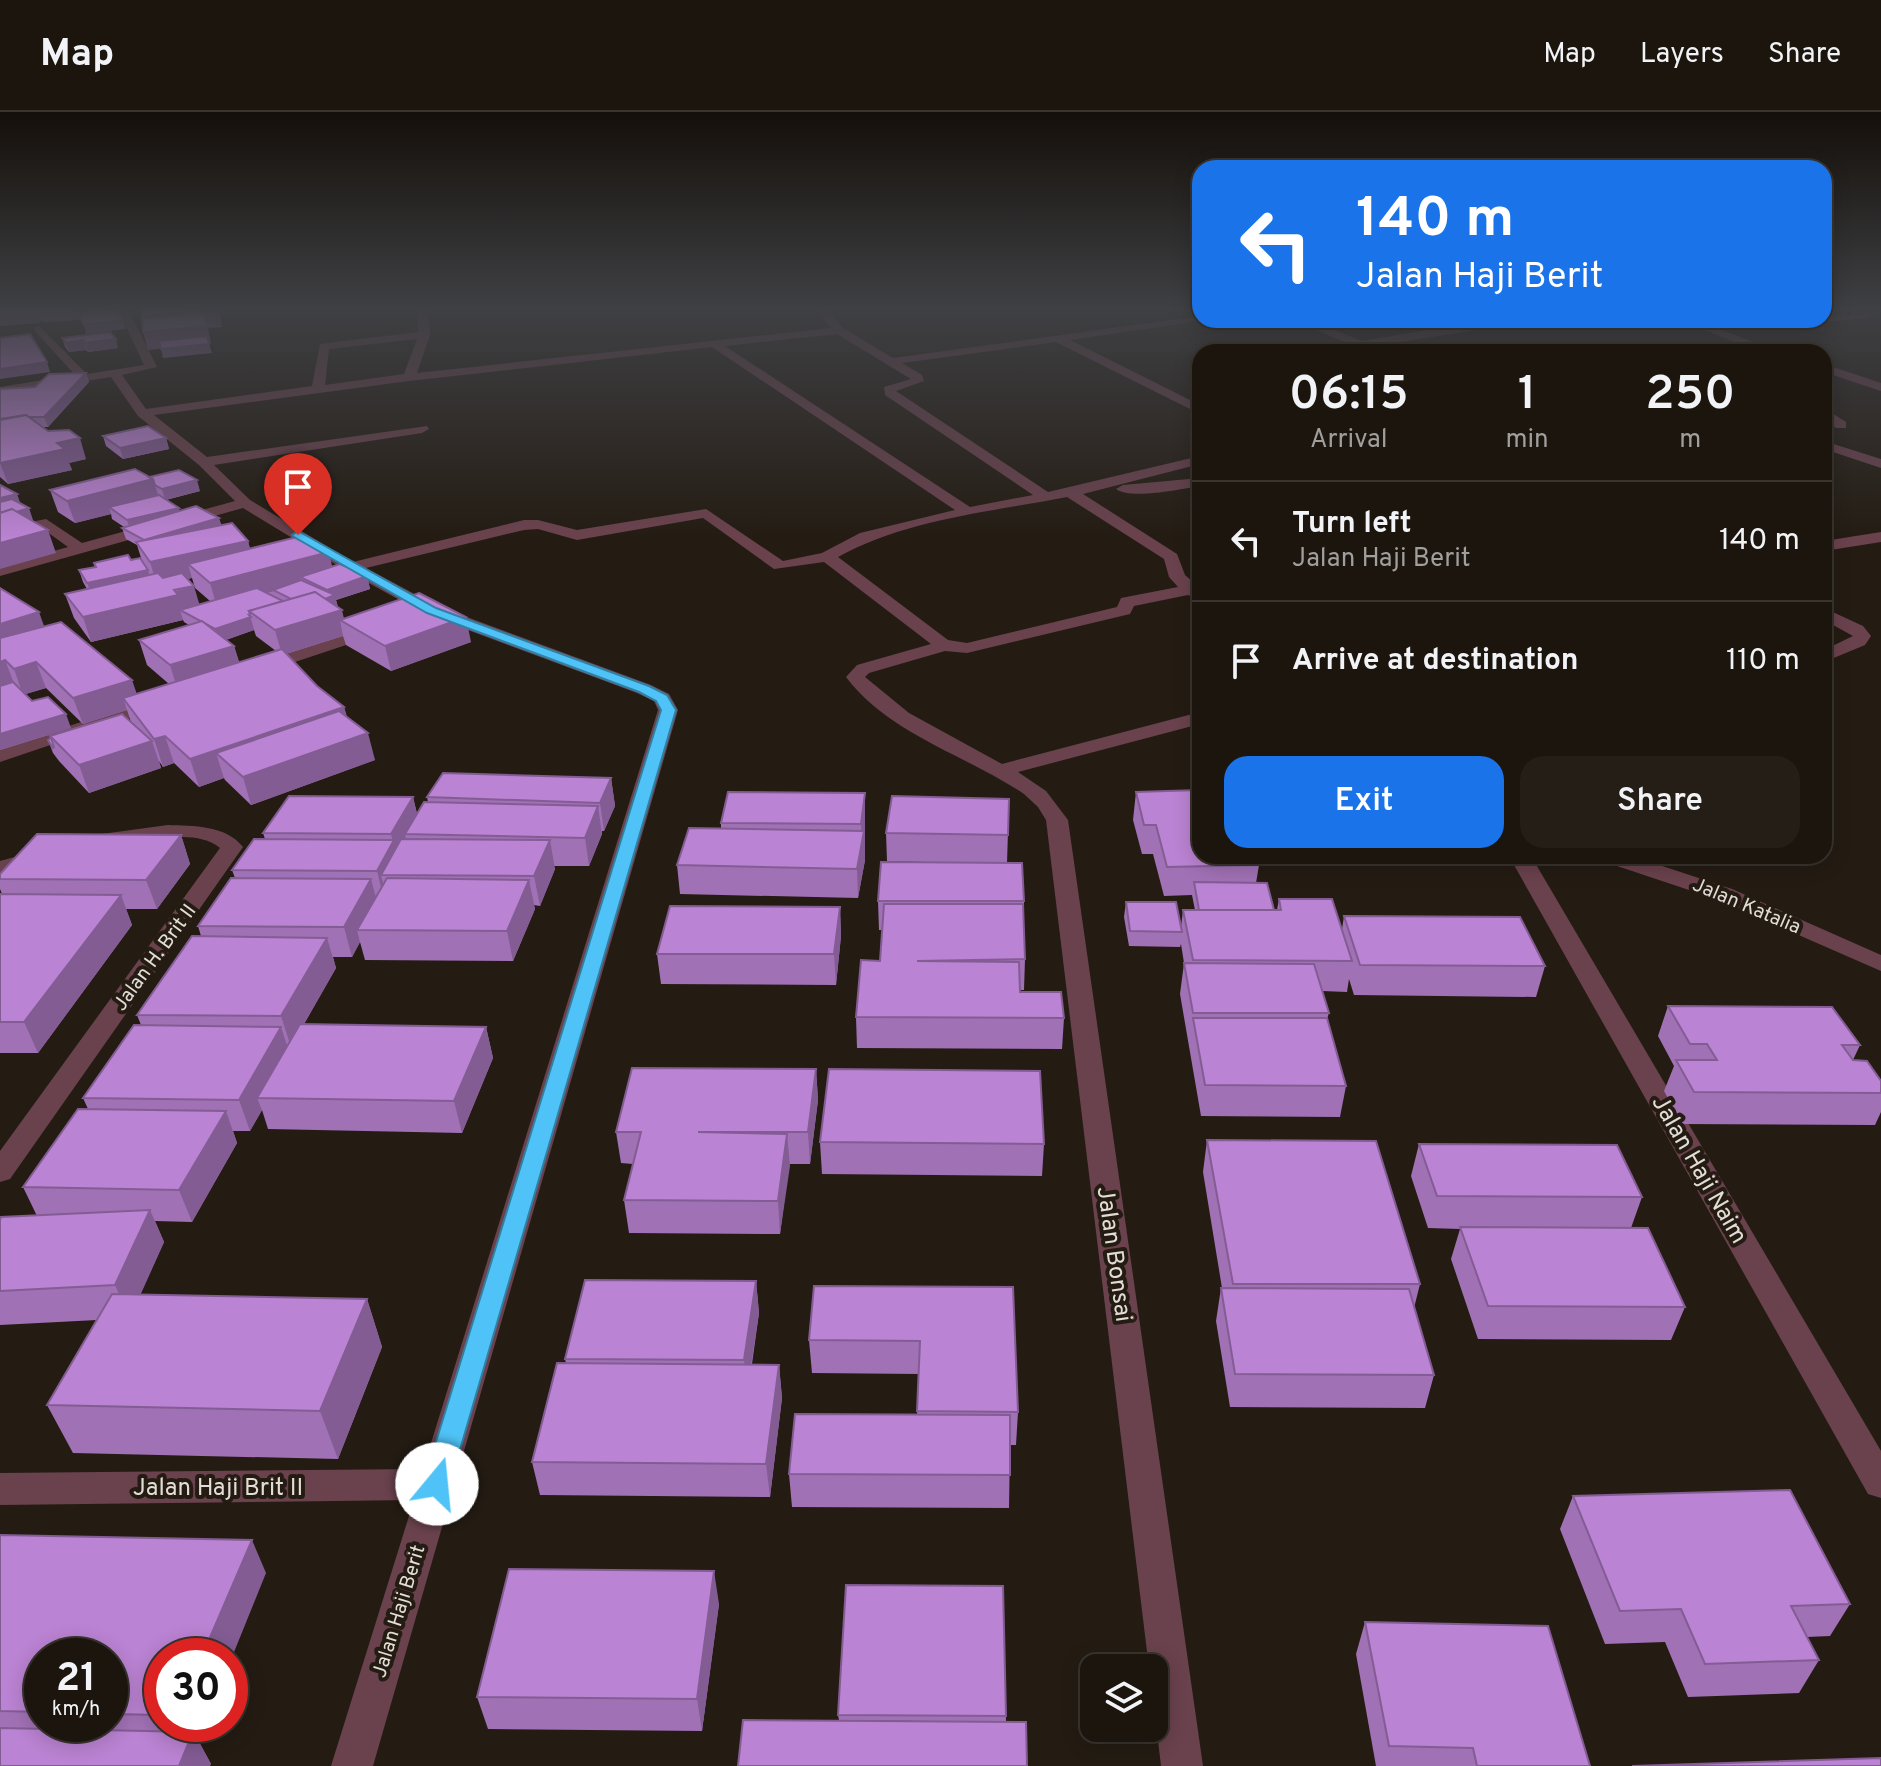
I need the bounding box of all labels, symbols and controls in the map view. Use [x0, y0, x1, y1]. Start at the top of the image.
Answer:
text: Map [40, 31, 114, 80]
text: Map [1543, 37, 1596, 73]
text: Layers [1640, 37, 1724, 73]
text: Share [1768, 37, 1841, 73]
text: 140 m [1356, 186, 1514, 256]
icon: left [1224, 192, 1328, 296]
text: Jalan Haji Berit [1356, 255, 1603, 301]
text: 06:15 [1289, 366, 1409, 426]
text: 1 [1518, 366, 1536, 426]
text: 250 [1645, 366, 1735, 426]
text: Arrival [1310, 424, 1387, 457]
text: min [1505, 424, 1549, 457]
text: m [1679, 424, 1701, 457]
pin [264, 453, 332, 535]
icon: arrive [276, 465, 320, 509]
text: Turn left [1292, 506, 1412, 543]
icon: left [1224, 519, 1268, 563]
text: 140 m [1719, 523, 1800, 560]
text: Jalan Haji Berit [1292, 543, 1471, 576]
icon: arrive [1224, 639, 1268, 683]
text: Arrive at destination [1292, 643, 1578, 680]
text: 110 m [1726, 643, 1800, 680]
button: Exit [1224, 756, 1504, 848]
button: Share [1520, 756, 1800, 848]
street label: Jalan Katalia [1688, 872, 1804, 941]
street label: Jalan H. Brit II [108, 900, 203, 1017]
street label: Jalan Haji Naim [1644, 1090, 1753, 1250]
street label: Jalan Bonsai [1089, 1185, 1137, 1324]
position arrow [395, 1442, 479, 1526]
street label: Jalan Haji Brit II [133, 1474, 303, 1504]
street label: Jalan Haji Berit [367, 1542, 432, 1681]
speed limit sign: 30 [144, 1638, 248, 1742]
map controls [1080, 1654, 1168, 1742]
button: layers [1080, 1654, 1168, 1742]
text: 21 [56, 1655, 96, 1705]
text: km/h [52, 1697, 100, 1723]

